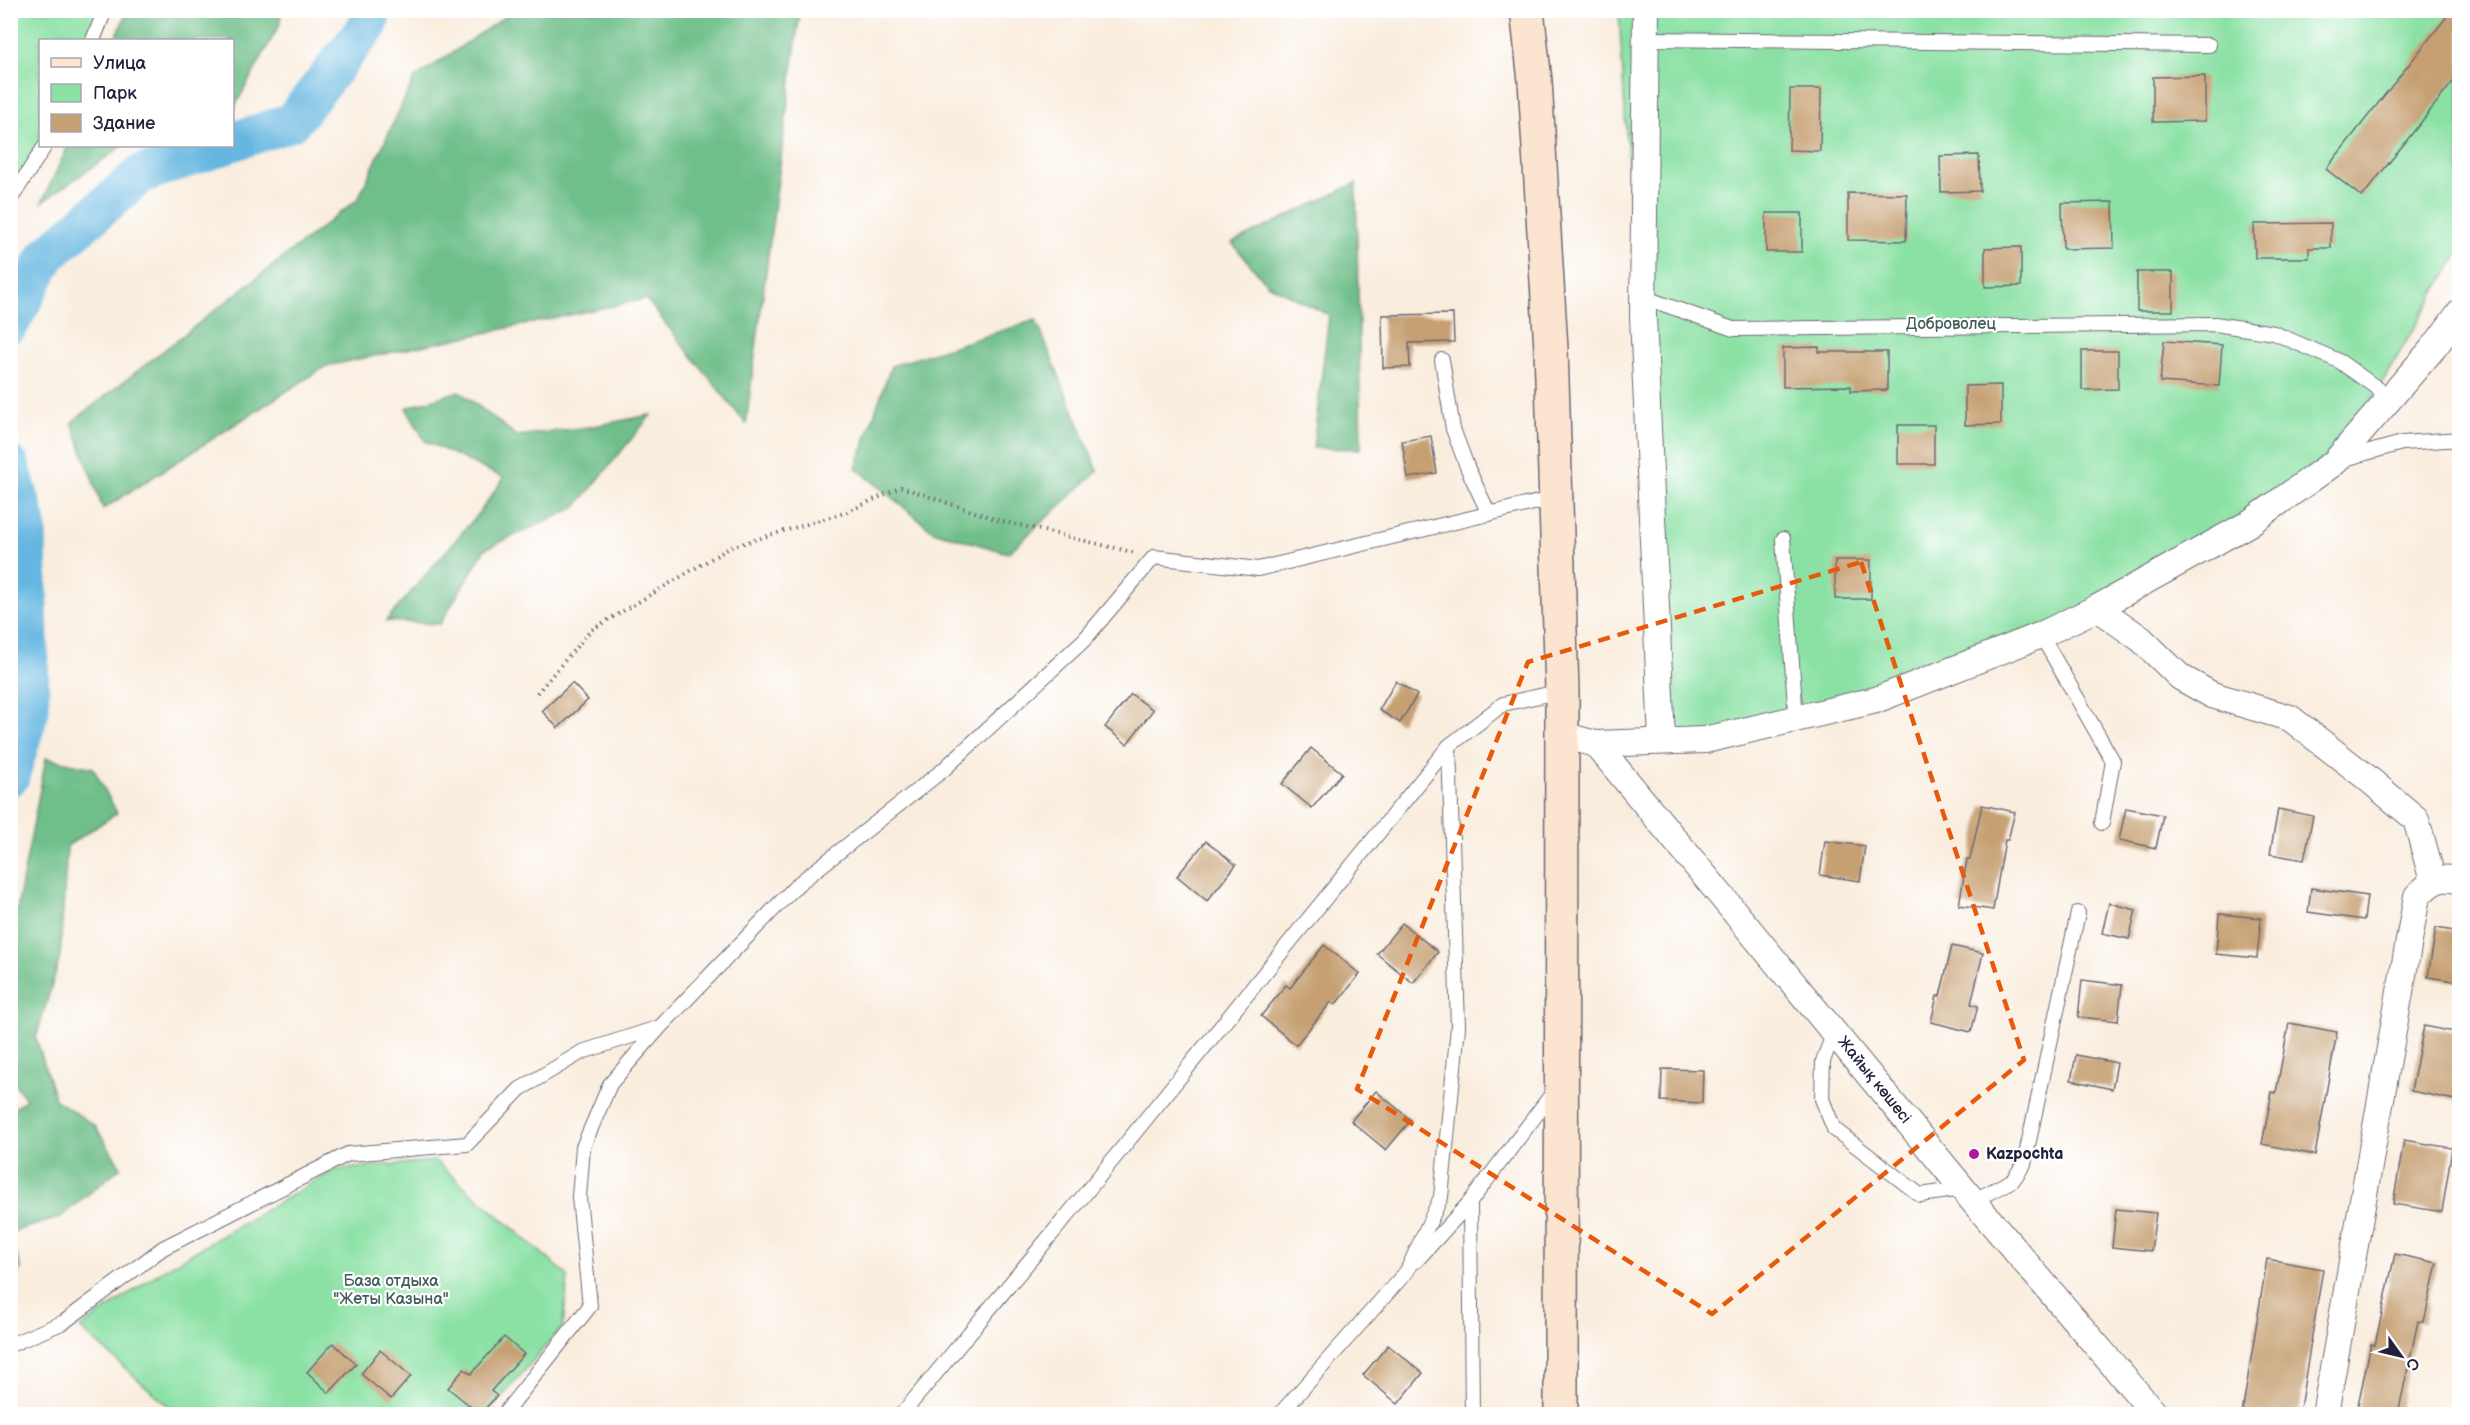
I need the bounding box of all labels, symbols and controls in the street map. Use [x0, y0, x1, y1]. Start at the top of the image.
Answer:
legend [39, 39, 234, 147]
text: Улица [93, 53, 147, 74]
text: Парк [93, 83, 137, 104]
text: Здание [93, 113, 155, 134]
park label: Доброволец [1906, 315, 1996, 334]
street label: Жайық көшесі [1833, 1033, 1915, 1127]
place label: Kazpochta [1986, 1145, 2063, 1164]
marker: Kazpochta [1967, 1147, 1981, 1161]
park label: База отдыха "Жеты Казына" [333, 1272, 449, 1309]
north arrow [2371, 1326, 2431, 1386]
text: С [2401, 1354, 2423, 1373]

